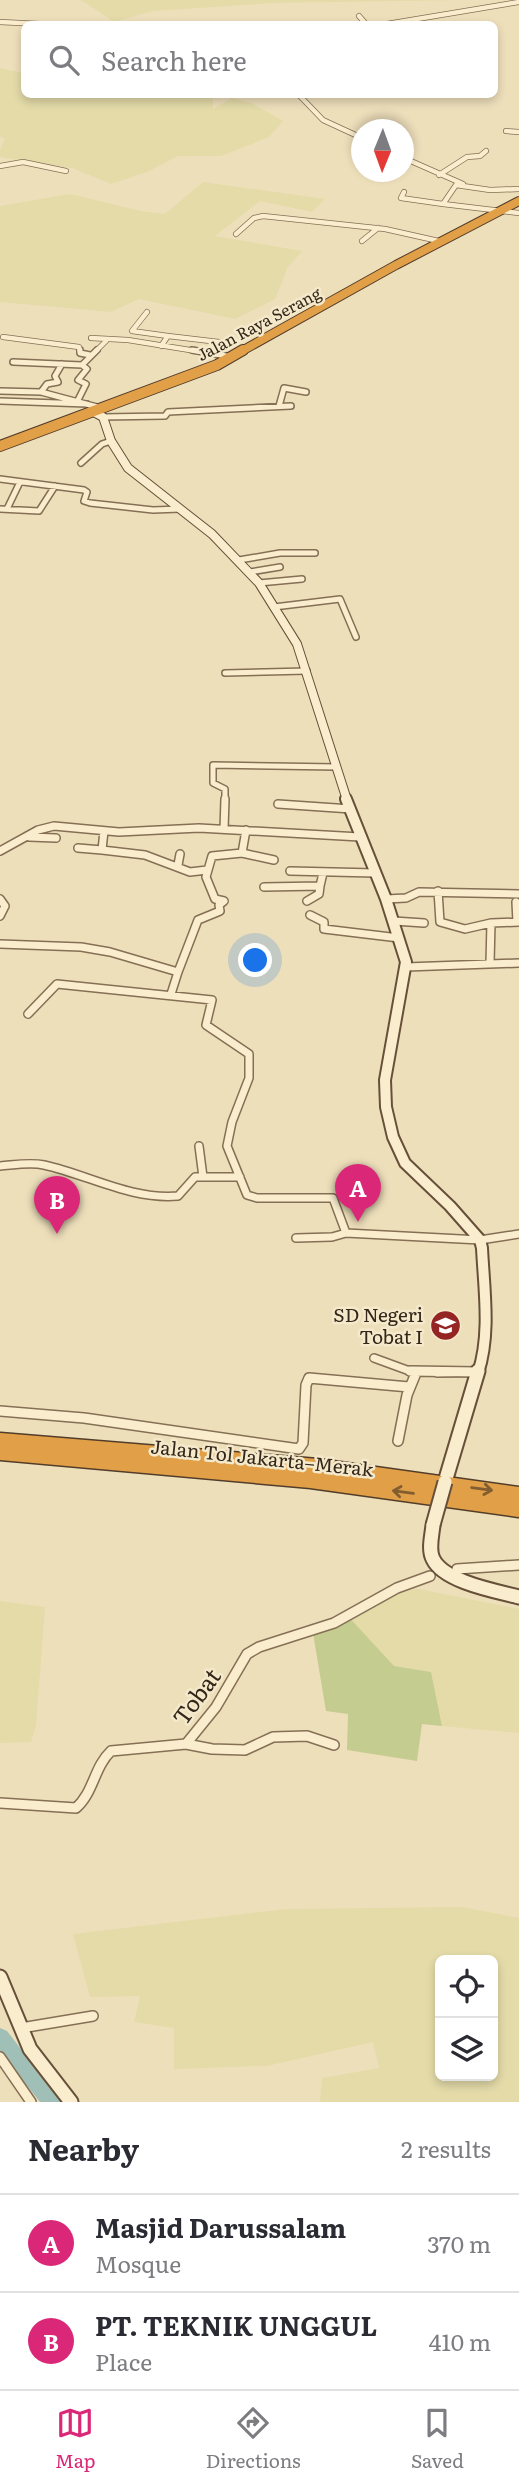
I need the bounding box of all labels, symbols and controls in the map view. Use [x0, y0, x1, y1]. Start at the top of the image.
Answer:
search box [21, 21, 498, 98]
text: Search here [101, 40, 247, 79]
icon: search [45, 41, 83, 79]
north arrow [351, 119, 414, 182]
street label: Jalan Raya Serang [192, 280, 325, 366]
your location [238, 943, 272, 977]
pin: A [335, 1164, 381, 1222]
pin: B [34, 1176, 80, 1234]
place label: SD Negeri Tobat I [333, 1300, 423, 1350]
school or university icon: SD Negeri Tobat I [429, 1309, 463, 1343]
street label: Jalan Tol Jakarta–Merak [149, 1431, 375, 1483]
one-way arrow [470, 1483, 493, 1496]
one-way arrow [392, 1486, 415, 1499]
street label: Tobat [163, 1660, 228, 1731]
map controls [435, 1955, 498, 2081]
button: locate [435, 1955, 498, 2018]
button: layers [435, 2018, 498, 2081]
text: Nearby [28, 2126, 139, 2170]
text: 2 results [401, 2131, 491, 2165]
text: Masjid Darussalam [95, 2207, 346, 2246]
text: A [42, 2226, 60, 2260]
text: 370 m [427, 2226, 491, 2260]
text: Mosque [95, 2246, 181, 2280]
text: PT. TEKNIK UNGGUL [95, 2305, 377, 2344]
text: B [43, 2324, 59, 2358]
text: 410 m [429, 2324, 491, 2358]
text: Place [95, 2344, 152, 2378]
tab: Map [55, 2404, 96, 2474]
tab: Directions [206, 2404, 301, 2474]
tab: Saved [411, 2404, 464, 2474]

